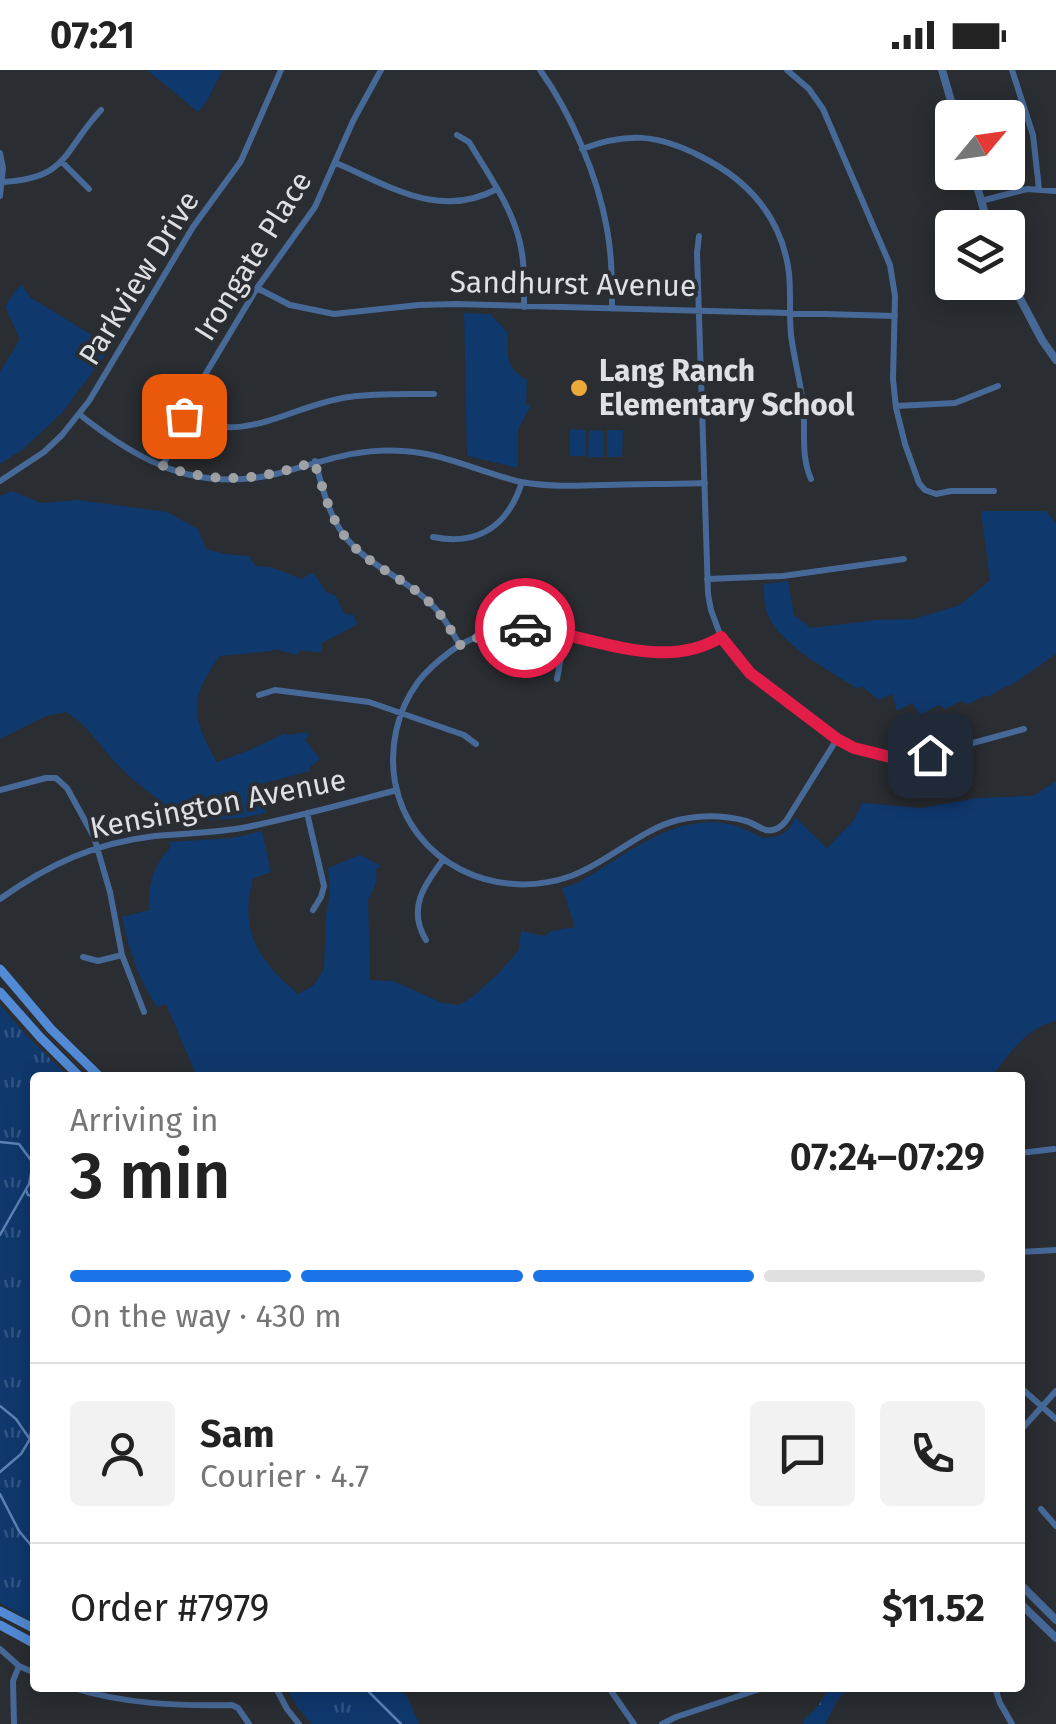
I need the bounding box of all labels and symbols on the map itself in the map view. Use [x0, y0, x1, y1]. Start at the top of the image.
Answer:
north arrow [935, 100, 1025, 190]
street label: Irongate Place [187, 165, 319, 347]
street label: Parkview Drive [71, 184, 207, 372]
street label: Sandhurst Avenue [449, 264, 697, 304]
place label: Lang Ranch Elementary School [599, 353, 854, 423]
pin [142, 374, 227, 459]
marker: Lang Ranch Elementary School [568, 377, 590, 399]
courier [475, 578, 575, 678]
pin [888, 713, 973, 798]
street label: Kensington Avenue [87, 762, 349, 846]

